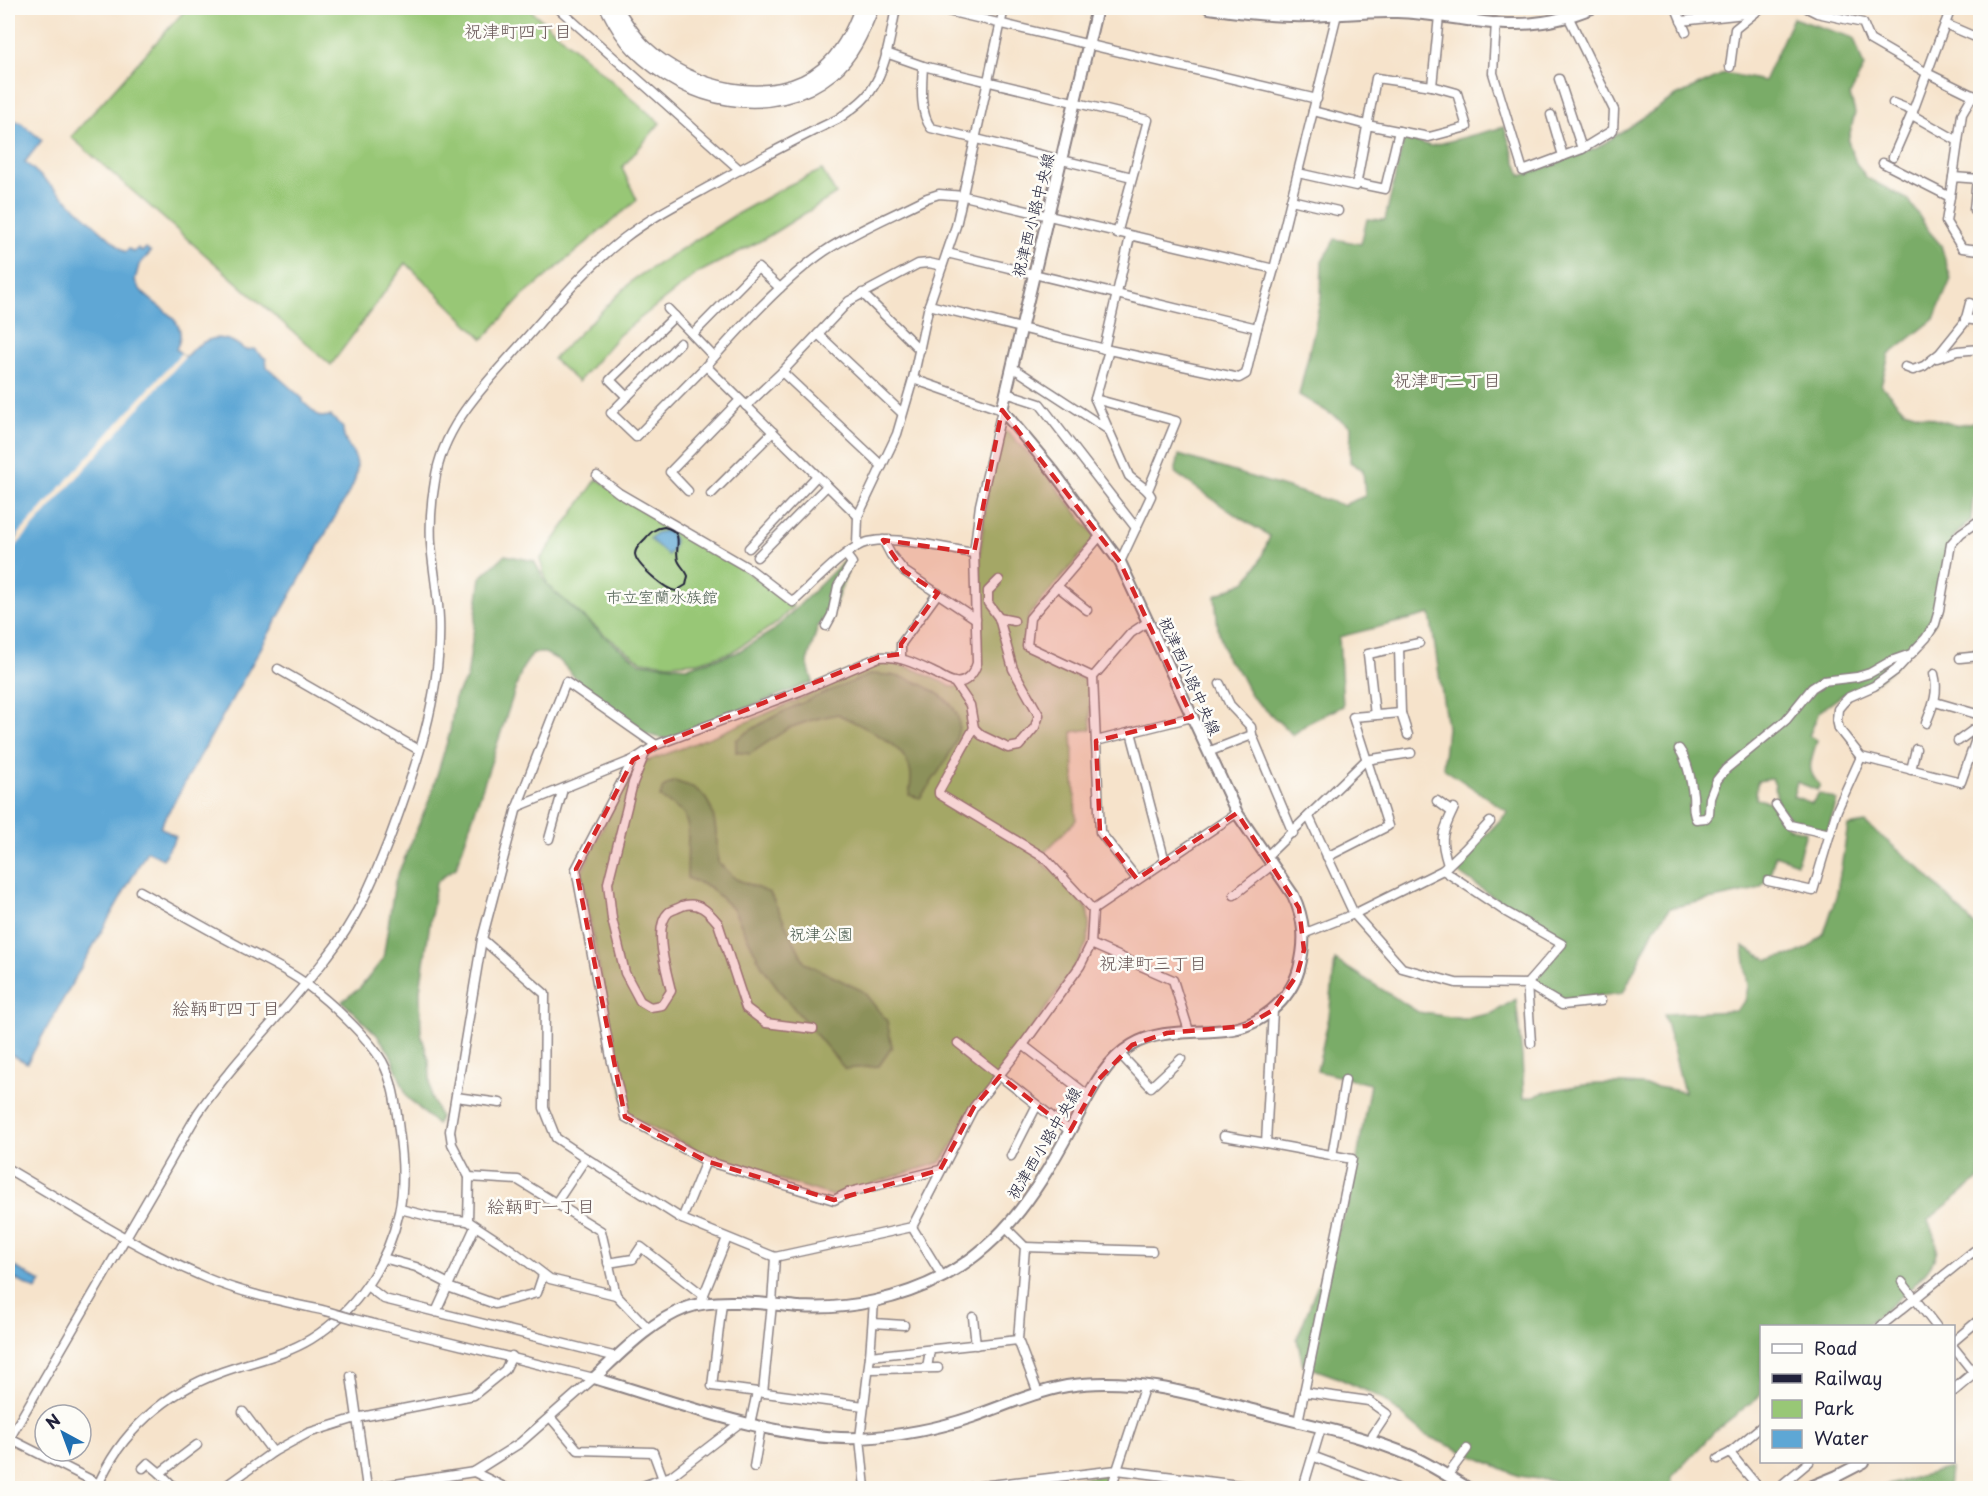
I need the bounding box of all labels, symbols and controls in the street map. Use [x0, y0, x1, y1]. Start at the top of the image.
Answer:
district label: 祝津町四丁目 [464, 17, 572, 44]
street label: 祝津西小路中央線 [1005, 150, 1059, 280]
district label: 祝津町二丁目 [1393, 366, 1501, 393]
park label: 市立室蘭水族館 [606, 584, 718, 608]
street label: 祝津西小路中央線 [1154, 612, 1228, 739]
park label: 祝津公園 [789, 921, 853, 945]
district label: 祝津町三丁目 [1099, 949, 1207, 976]
district label: 絵鞆町四丁目 [172, 994, 280, 1021]
street label: 祝津西小路中央線 [1000, 1081, 1086, 1204]
district label: 絵鞆町一丁目 [487, 1192, 595, 1219]
legend [1760, 1325, 1955, 1463]
text: Road [1814, 1334, 1858, 1361]
text: Railway [1814, 1364, 1882, 1391]
text: Park [1814, 1394, 1854, 1421]
north arrow [33, 1403, 93, 1463]
text: N [40, 1408, 65, 1434]
text: Water [1814, 1424, 1869, 1451]

